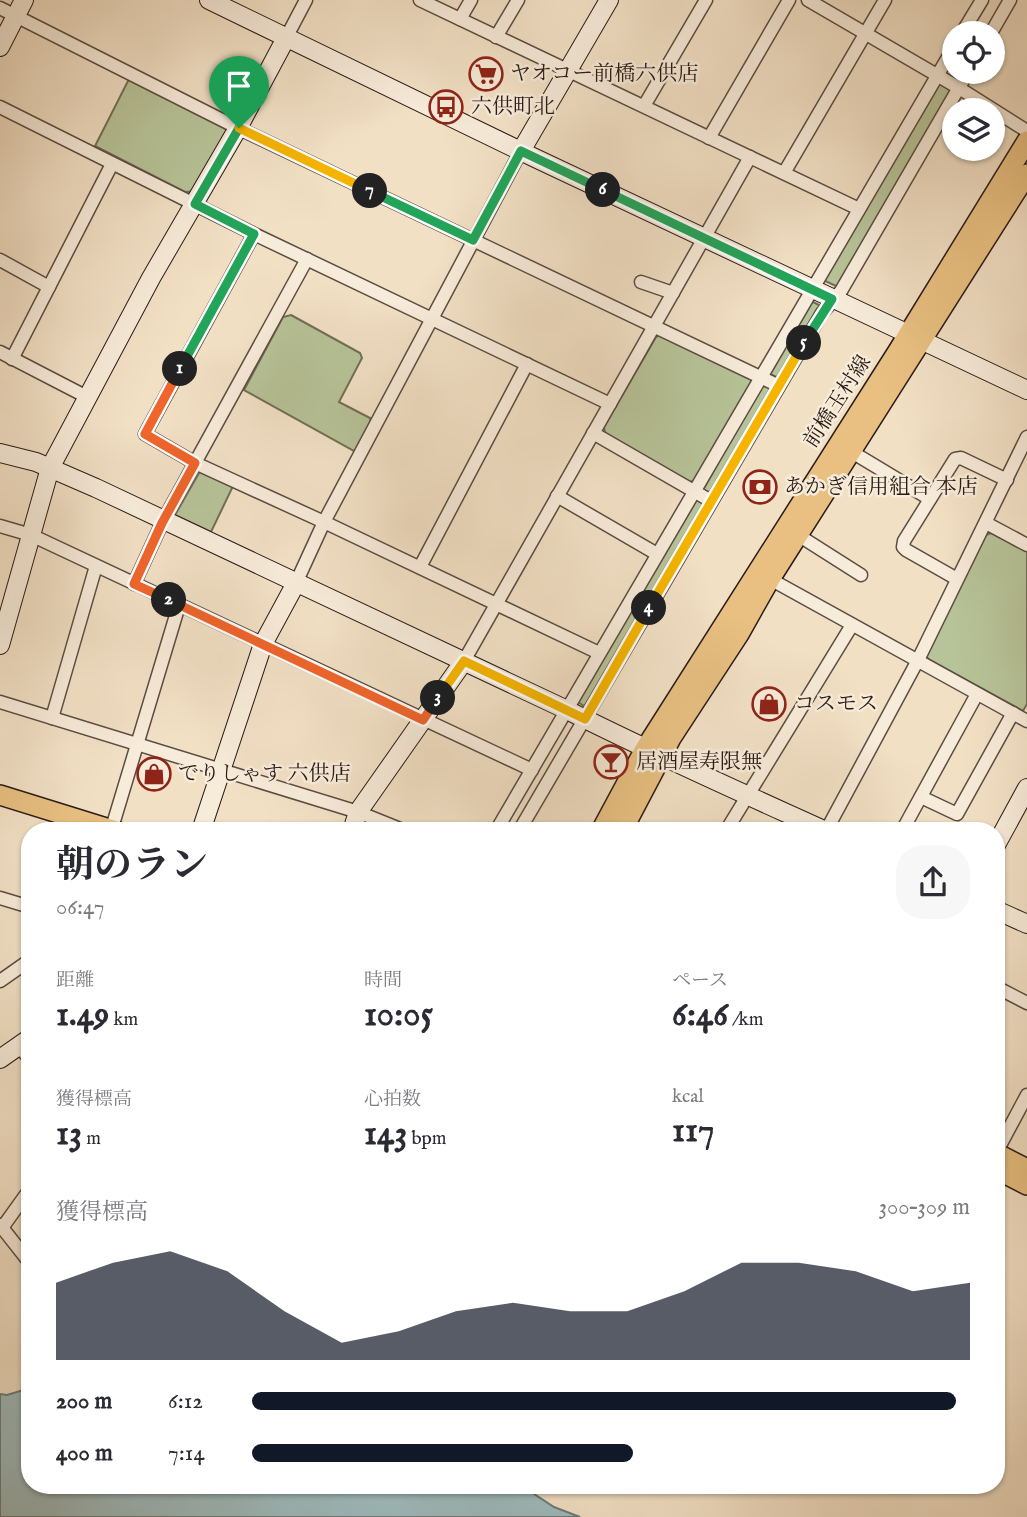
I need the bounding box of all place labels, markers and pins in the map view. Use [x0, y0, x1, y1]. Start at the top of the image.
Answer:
supermarket icon: ヤオコー前橋六供店 [467, 55, 505, 93]
pin [209, 56, 269, 128]
place label: ヤオコー前橋六供店 [510, 61, 698, 88]
bus stop icon: 六供町北 [427, 88, 465, 126]
place label: 六供町北 [471, 94, 555, 121]
pin: 6 [586, 172, 620, 208]
pin: 7 [352, 174, 388, 208]
pin: 5 [786, 326, 822, 360]
pin: 1 [162, 352, 198, 386]
bank icon: あかぎ信用組合 本店 [741, 468, 779, 506]
place label: あかぎ信用組合 本店 [784, 474, 978, 501]
pin: 2 [152, 582, 186, 618]
pin: 4 [632, 590, 666, 626]
pin: 3 [420, 680, 456, 716]
shop icon: コスモス [750, 685, 788, 723]
place label: コスモス [794, 691, 878, 718]
bar icon: 居酒屋寿限無 [592, 743, 630, 781]
place label: 居酒屋寿限無 [636, 749, 762, 776]
shop icon: でりしゃす 六供店 [135, 755, 173, 793]
place label: でりしゃす 六供店 [178, 761, 351, 788]

